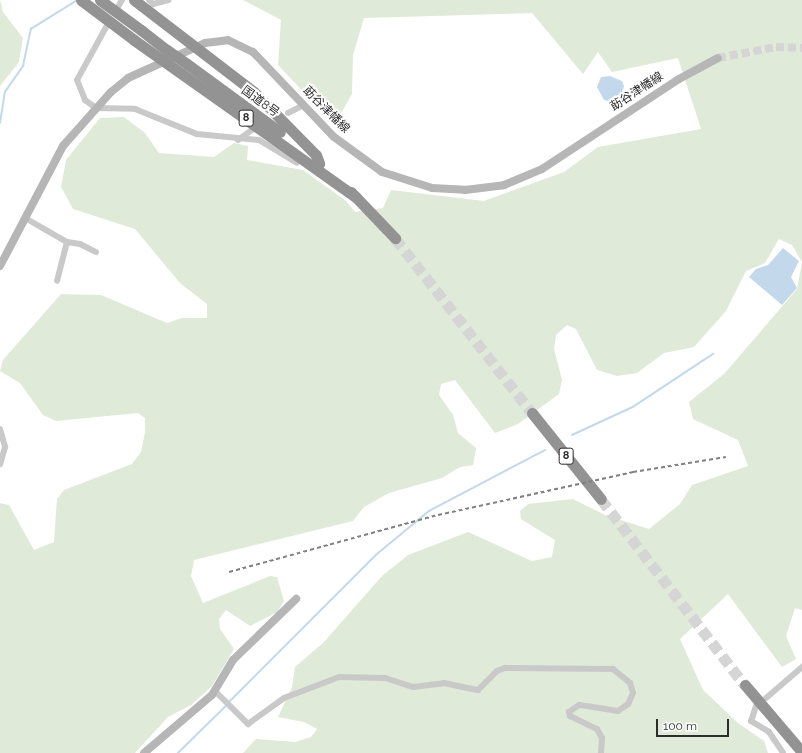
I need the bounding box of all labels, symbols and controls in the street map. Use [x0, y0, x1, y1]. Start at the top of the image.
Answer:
street label: 莇谷津幡線 [608, 70, 666, 114]
street label: 国道8号 [238, 84, 282, 120]
street label: 莇谷津幡線 [300, 84, 352, 136]
road number: 8 [238, 109, 254, 127]
road number: 8 [558, 447, 574, 465]
scale bar [658, 711, 731, 737]
text: 100 m [663, 719, 697, 733]

